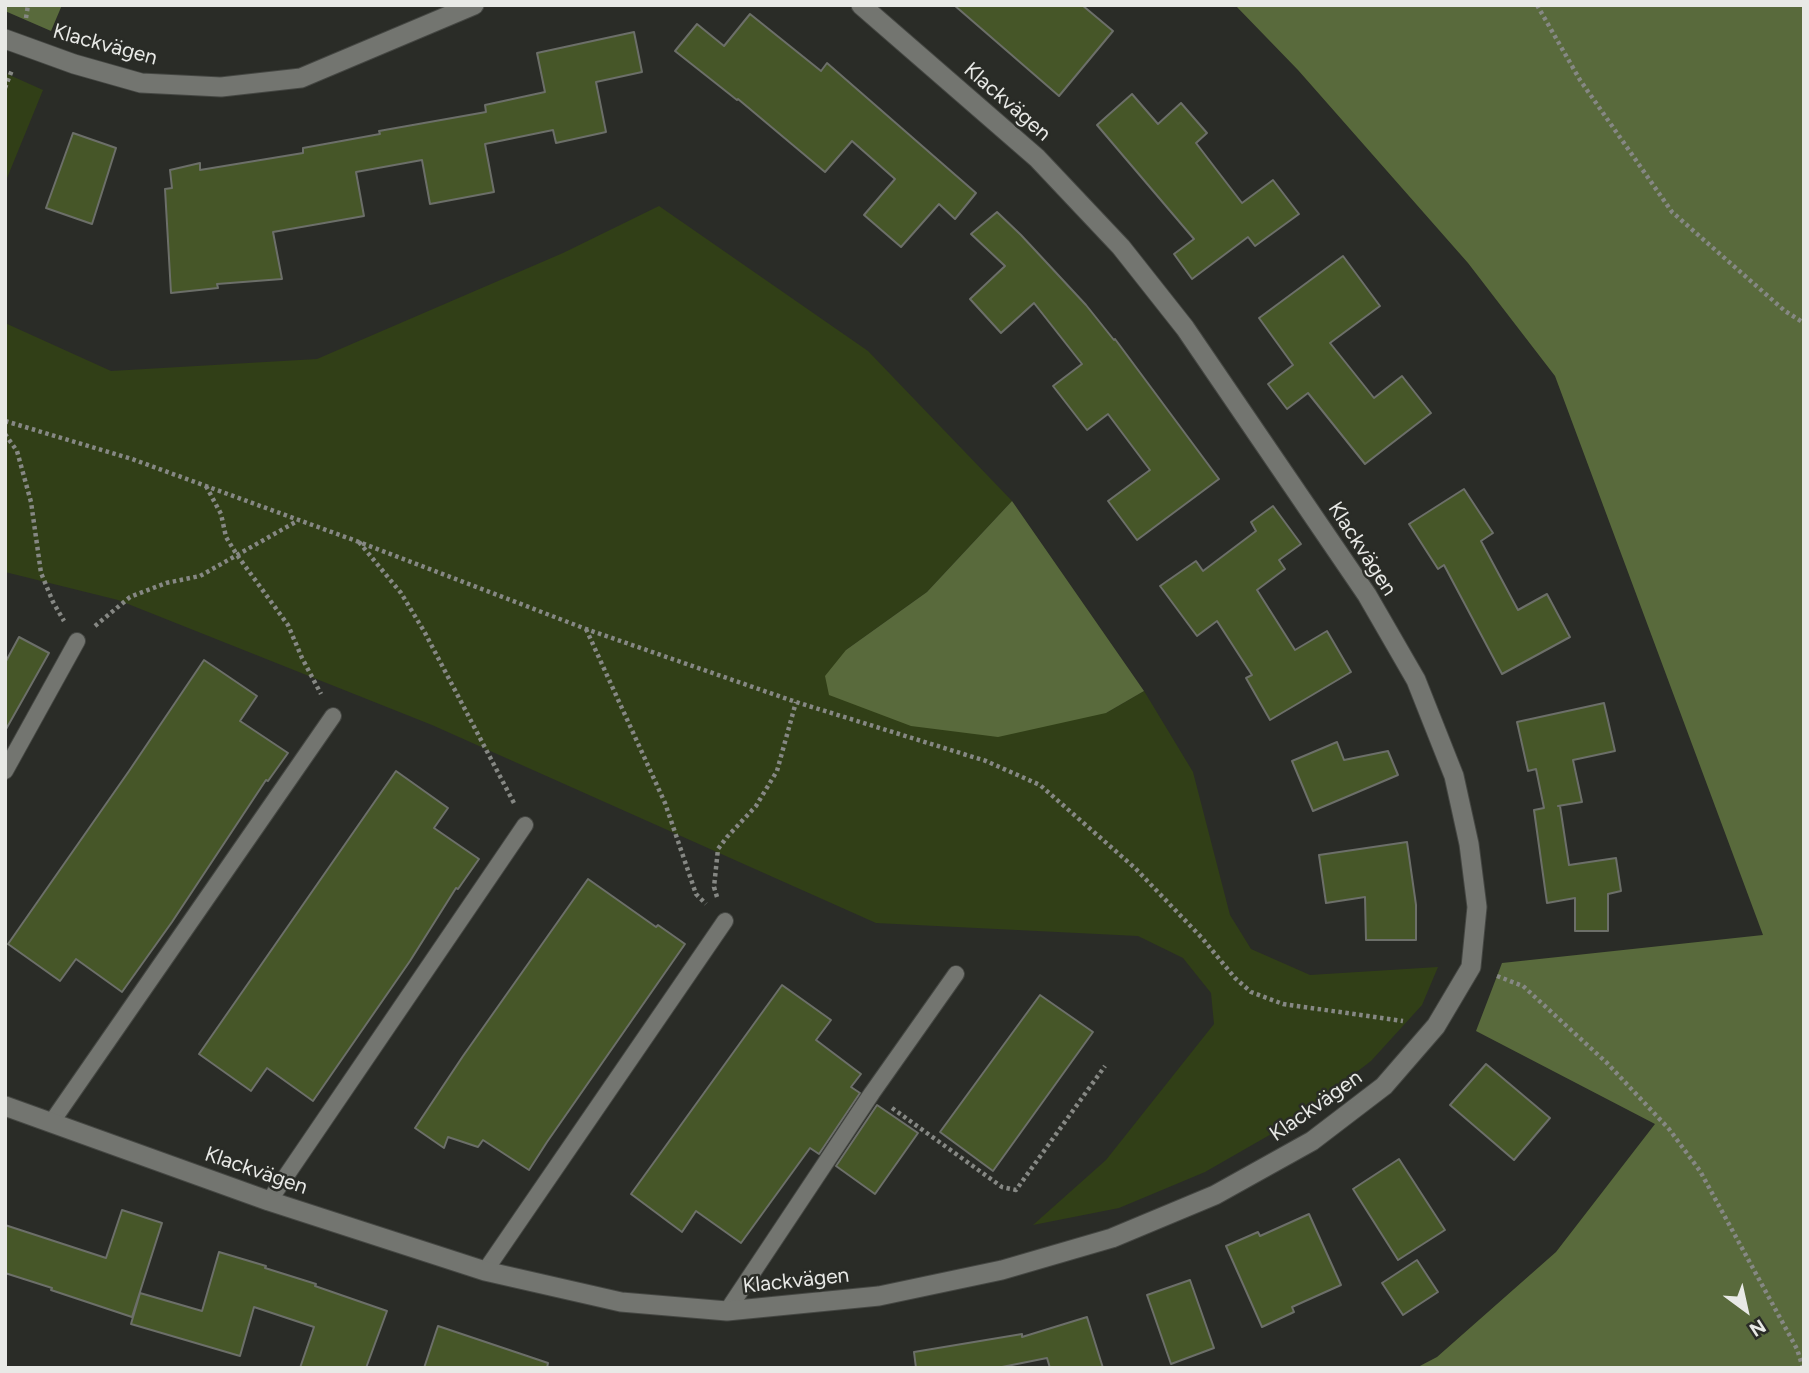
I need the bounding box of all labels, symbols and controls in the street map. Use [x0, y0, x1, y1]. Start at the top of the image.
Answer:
street label: Klackvägen [50, 19, 160, 71]
street label: Klackvägen [958, 57, 1056, 147]
street label: Klackvägen [1322, 497, 1402, 601]
street label: Klackvägen [1265, 1065, 1367, 1147]
street label: Klackvägen [201, 1142, 311, 1200]
street label: Klackvägen [742, 1263, 850, 1299]
north arrow [1711, 1275, 1781, 1345]
text: N [1745, 1314, 1770, 1342]

